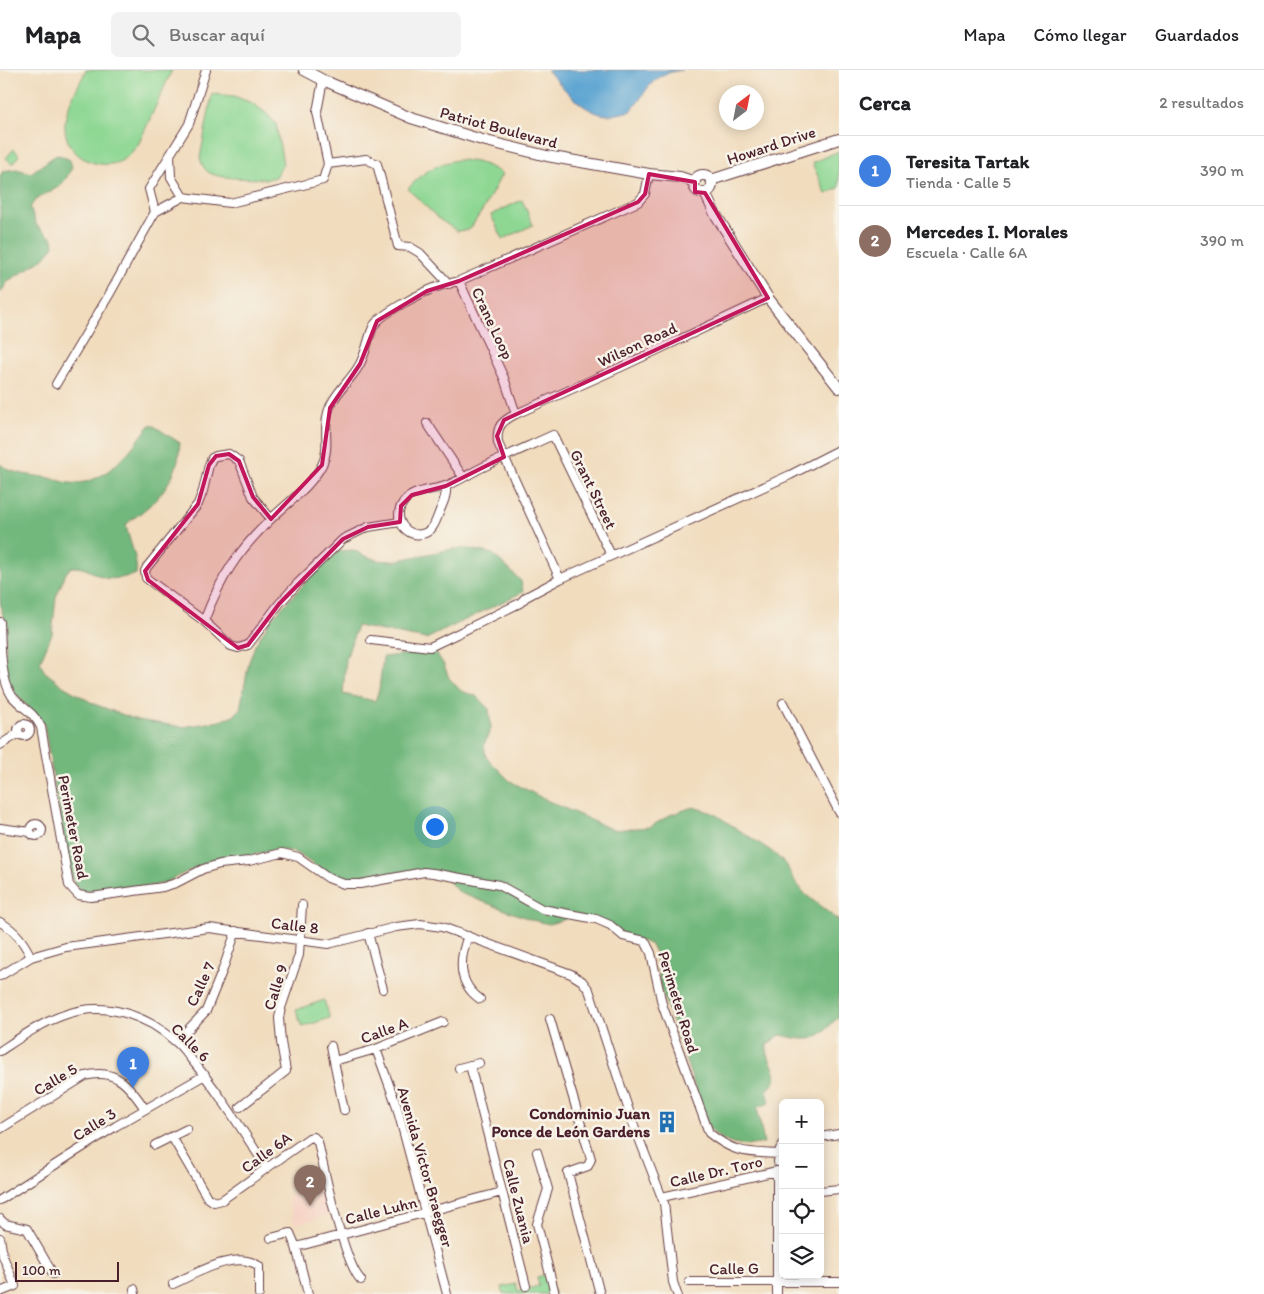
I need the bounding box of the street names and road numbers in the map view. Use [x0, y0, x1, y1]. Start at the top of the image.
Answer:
street label: Patriot Boulevard [438, 103, 560, 152]
street label: Howard Drive [724, 122, 818, 169]
street label: Crane Loop [468, 284, 518, 362]
street label: Wilson Road [595, 318, 680, 371]
street label: Grant Street [566, 446, 621, 532]
street label: Perimeter Road [54, 773, 93, 881]
street label: Calle 8 [270, 913, 320, 938]
street label: Perimeter Road [654, 949, 703, 1056]
street label: Calle 7 [182, 959, 219, 1009]
street label: Calle 9 [259, 962, 291, 1013]
street label: Calle A [358, 1013, 411, 1048]
street label: Calle 6 [167, 1019, 214, 1066]
street label: Calle 5 [30, 1059, 80, 1100]
street label: Avenida Víctor Braegger [394, 1085, 458, 1250]
street label: Calle 3 [69, 1104, 120, 1145]
street label: Calle 6A [237, 1128, 295, 1177]
street label: Calle Dr. Toro [668, 1152, 764, 1191]
street label: Calle Zuania [499, 1157, 538, 1246]
street label: Calle Luhn [343, 1192, 419, 1229]
street label: Calle G [709, 1259, 759, 1278]

